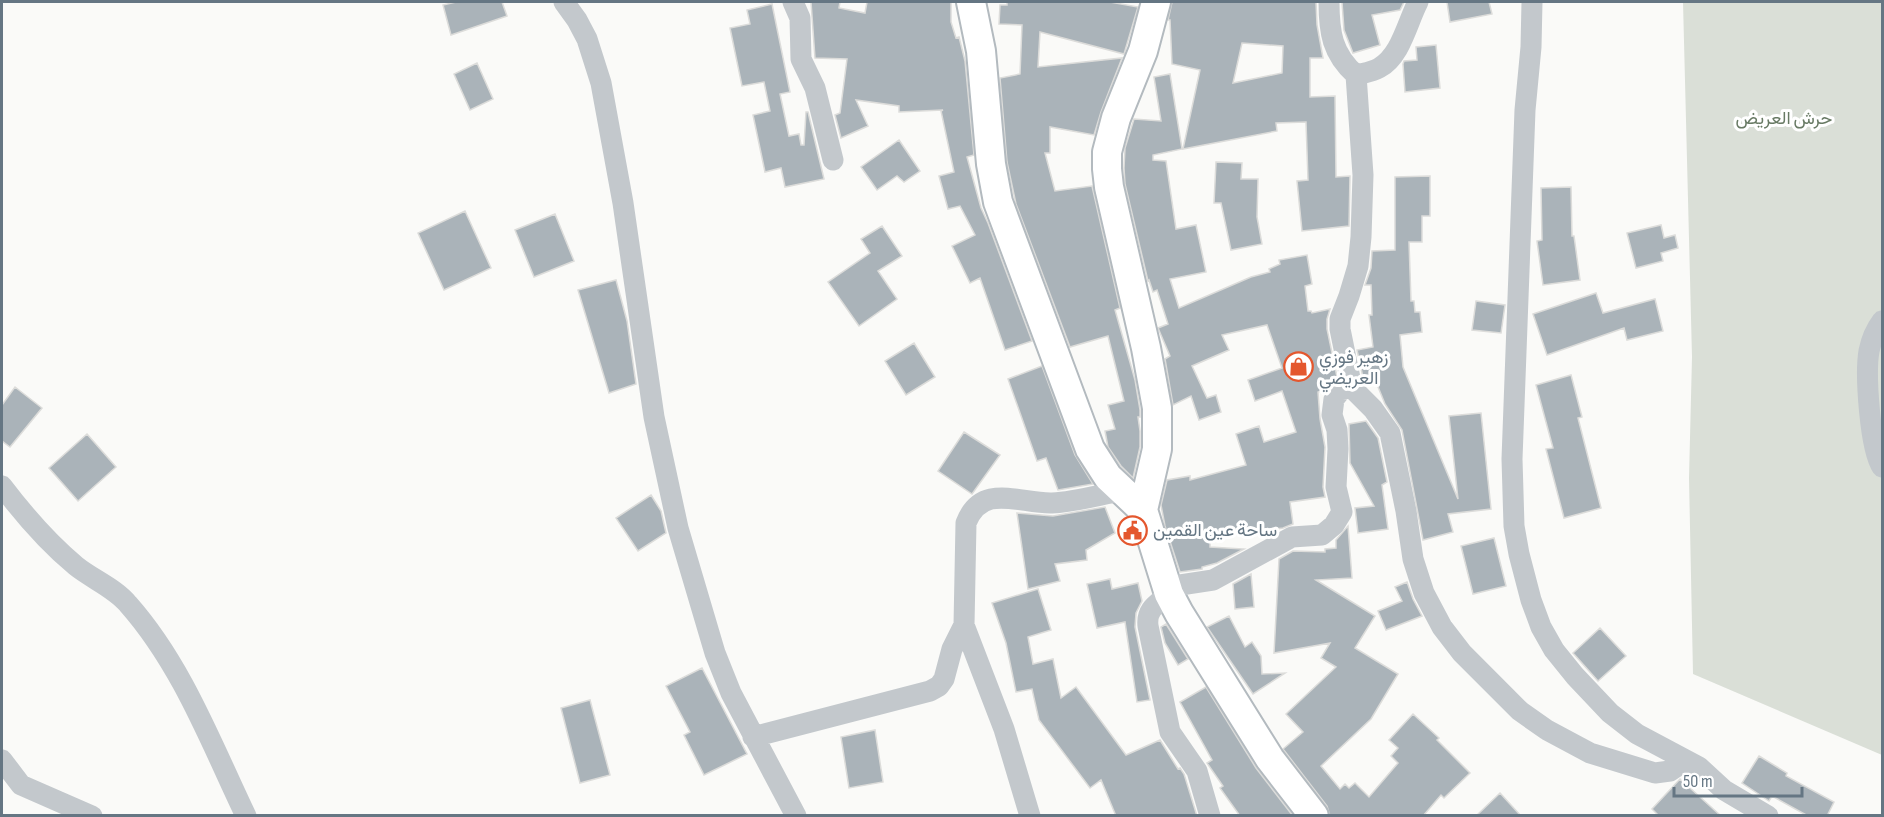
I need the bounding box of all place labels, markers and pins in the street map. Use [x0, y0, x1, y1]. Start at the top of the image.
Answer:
place label: زهير فوزي العريضي [1319, 347, 1388, 393]
shop icon: زهير فوزي العريضي [1282, 351, 1314, 383]
public building icon: ساحة عين القمين [1116, 514, 1148, 546]
place label: ساحة عين القمين [1153, 520, 1277, 541]

